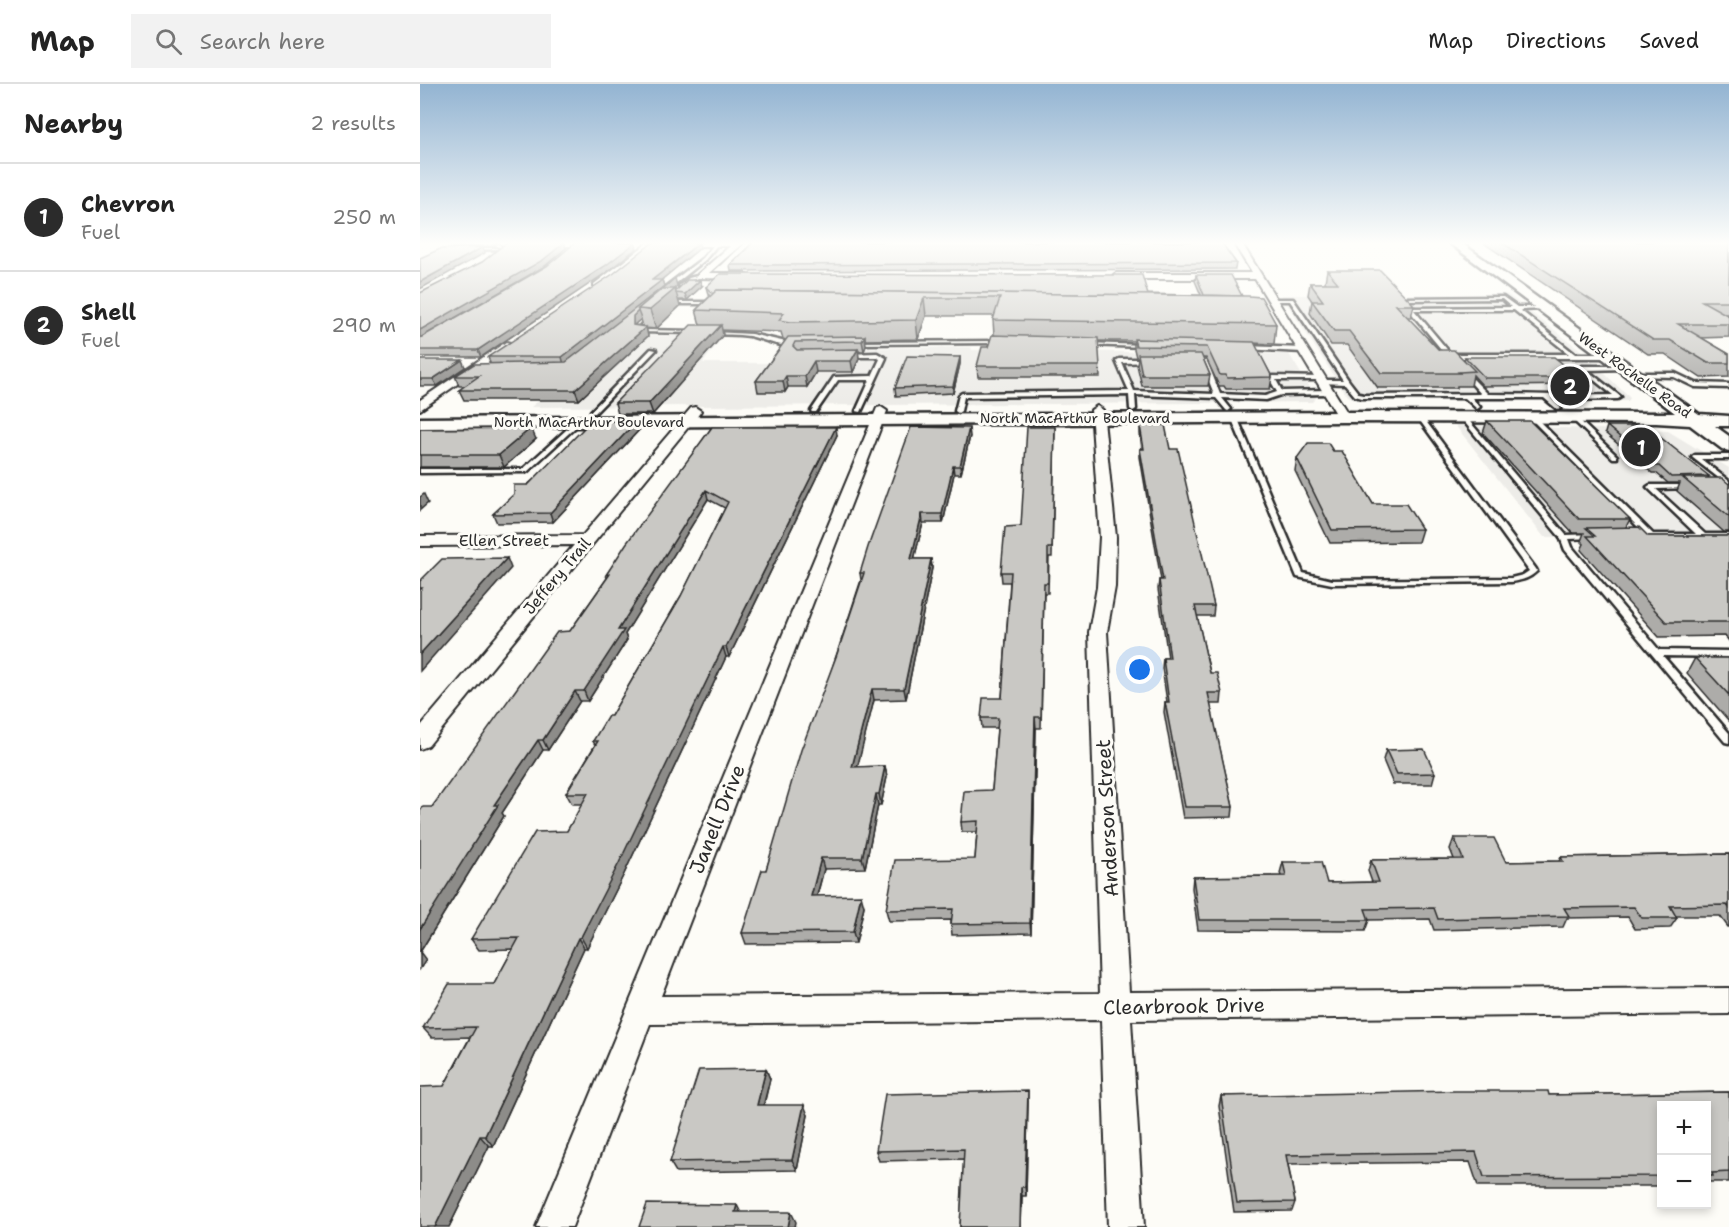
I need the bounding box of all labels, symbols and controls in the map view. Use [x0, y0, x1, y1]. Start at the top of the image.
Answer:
search box [131, 14, 551, 68]
text: Map [30, 22, 95, 60]
icon: search [152, 25, 185, 58]
text: Search here [200, 27, 325, 56]
text: Map [1428, 27, 1473, 55]
text: Directions [1506, 27, 1606, 55]
text: Saved [1639, 27, 1699, 55]
text: Nearby [24, 106, 123, 141]
text: 2 results [310, 110, 396, 136]
text: Chevron [81, 190, 175, 219]
text: 1 [39, 204, 48, 230]
text: 250 m [332, 204, 396, 230]
text: Fuel [81, 219, 120, 245]
text: Shell [81, 298, 136, 327]
text: 2 [37, 312, 51, 338]
text: 290 m [331, 312, 396, 338]
text: Fuel [81, 327, 120, 353]
street label: West Rochelle Road [1575, 328, 1695, 422]
pin: 2 [1550, 364, 1590, 408]
street label: North MacArthur Boulevard [980, 409, 1170, 427]
street label: North MacArthur Boulevard [494, 413, 684, 431]
pin: 1 [1622, 424, 1660, 470]
street label: Ellen Street [459, 530, 549, 551]
street label: Jeffery Trail [519, 533, 595, 619]
your location [1125, 655, 1154, 684]
street label: Anderson Street [1090, 738, 1124, 898]
street label: Janell Drive [683, 761, 751, 877]
street label: Clearbrook Drive [1103, 992, 1265, 1020]
map controls [1657, 1101, 1711, 1209]
button: + [1657, 1101, 1711, 1155]
button: − [1657, 1155, 1711, 1209]

